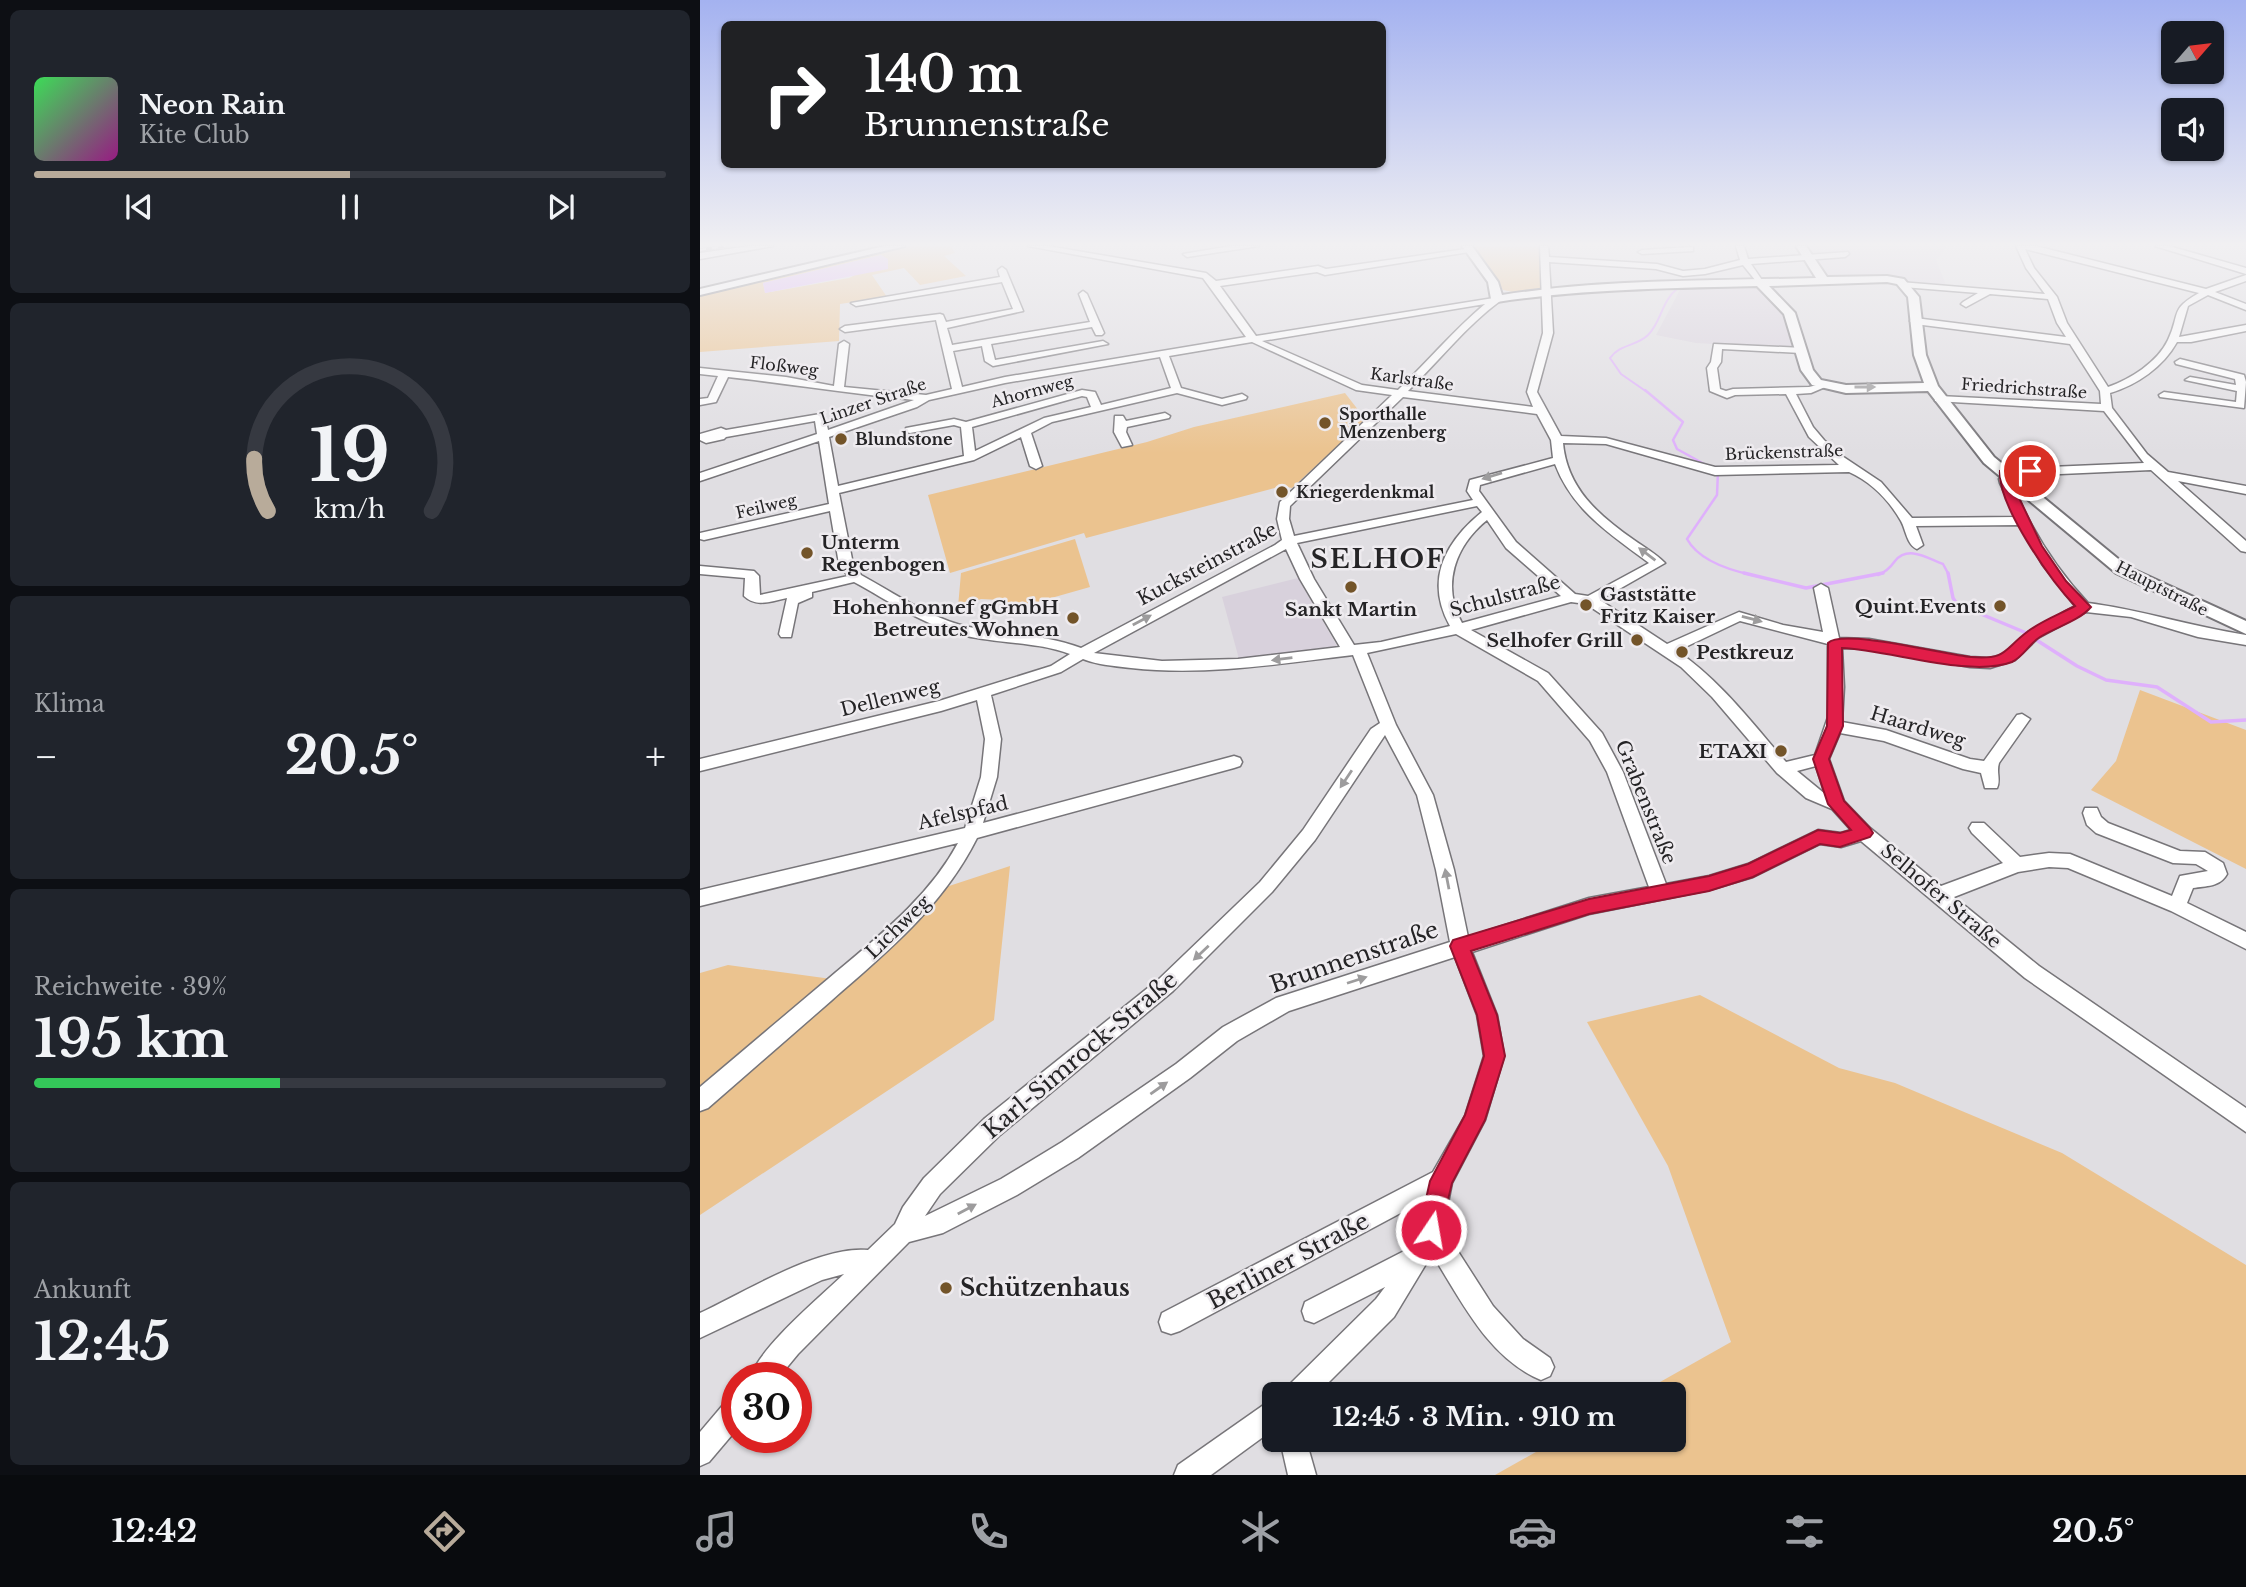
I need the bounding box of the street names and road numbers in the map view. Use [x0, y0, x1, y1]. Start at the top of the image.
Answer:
street label: Floßweg [749, 352, 820, 380]
street label: Karlstraße [1369, 363, 1455, 395]
street label: Ahornweg [988, 370, 1076, 412]
street label: Linzer Straße [817, 373, 929, 429]
street label: Friedrichstraße [1960, 374, 2088, 402]
street label: Brückenstraße [1724, 440, 1844, 464]
street label: Feilweg [734, 489, 799, 523]
street label: Kucksteinstraße [1133, 518, 1281, 610]
street label: Hauptstraße [2112, 556, 2212, 620]
street label: Schulstraße [1447, 570, 1563, 622]
street label: Dellenweg [838, 674, 943, 721]
street label: Haardweg [1868, 702, 1969, 753]
street label: Grabenstraße [1611, 737, 1681, 867]
street label: Afelspfad [915, 791, 1011, 835]
street label: Selhofer Straße [1876, 839, 2006, 953]
street label: Lichweg [861, 890, 936, 964]
street label: Brunnenstraße [1266, 915, 1442, 999]
street label: Karl-Simrock-Straße [977, 965, 1183, 1145]
street label: Berliner Straße [1202, 1207, 1374, 1315]

